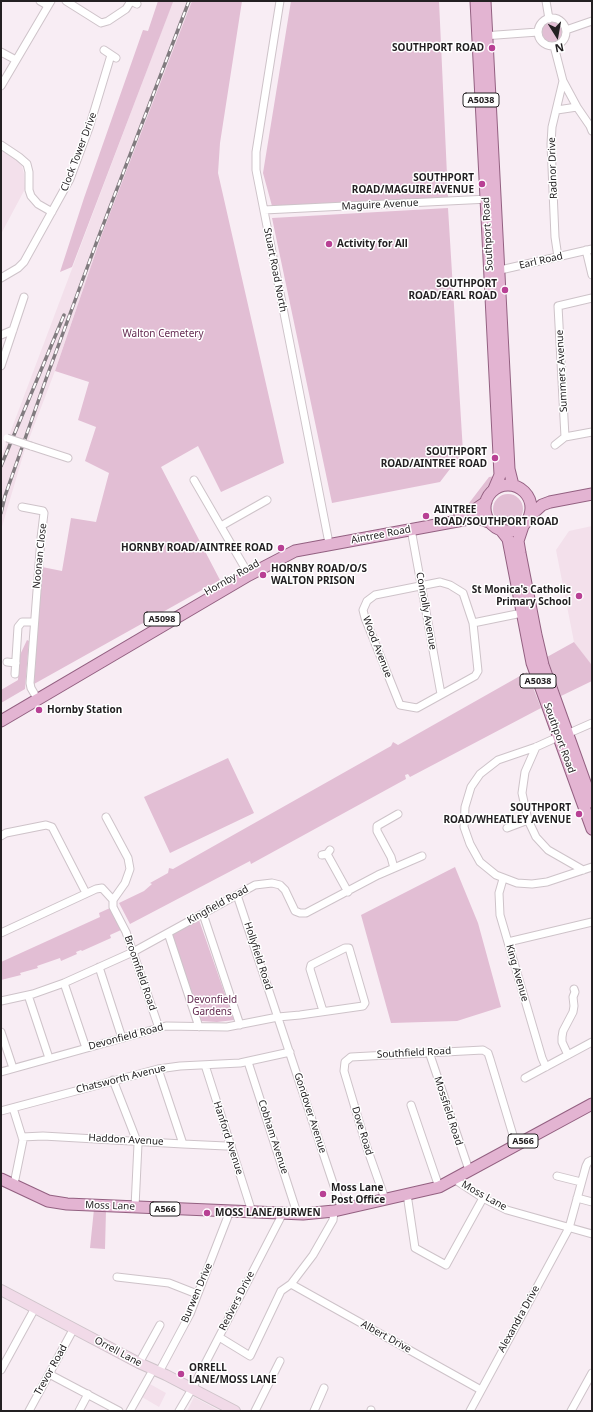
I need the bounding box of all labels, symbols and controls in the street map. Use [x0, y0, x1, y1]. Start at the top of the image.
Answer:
north arrow [537, 16, 577, 56]
text: N [554, 40, 565, 56]
place label: SOUTHPORT ROAD [392, 42, 484, 54]
marker: SOUTHPORT ROAD [487, 43, 497, 53]
road number: A5038 [463, 93, 499, 107]
street label: Clock Tower Drive [58, 111, 100, 193]
street label: Radnor Drive [546, 137, 560, 199]
place label: SOUTHPORT ROAD/MAGUIRE AVENUE [352, 172, 474, 196]
marker: SOUTHPORT ROAD/MAGUIRE AVENUE [477, 179, 487, 189]
street label: Maguire Avenue [341, 197, 419, 213]
street label: Southport Road [480, 197, 496, 271]
street label: Stuart Road North [261, 227, 289, 313]
place label: Activity for All [337, 238, 408, 250]
marker: Activity for All [324, 239, 334, 249]
street label: Earl Road [518, 250, 564, 272]
place label: SOUTHPORT ROAD/EARL ROAD [409, 278, 497, 302]
marker: SOUTHPORT ROAD/EARL ROAD [500, 285, 510, 295]
park label: Walton Cemetery [122, 328, 204, 340]
street label: Summers Avenue [554, 329, 570, 413]
place label: SOUTHPORT ROAD/AINTREE ROAD [381, 446, 487, 470]
marker: SOUTHPORT ROAD/AINTREE ROAD [490, 453, 500, 463]
place label: AINTREE ROAD/SOUTHPORT ROAD [434, 504, 559, 528]
marker: AINTREE ROAD/SOUTHPORT ROAD [421, 511, 431, 521]
street label: Noonan Close [31, 523, 49, 589]
street label: Aintree Road [350, 523, 412, 547]
place label: HORNBY ROAD/AINTREE ROAD [121, 542, 273, 554]
marker: HORNBY ROAD/AINTREE ROAD [276, 543, 286, 553]
street label: Hornby Road [202, 557, 262, 599]
place label: HORNBY ROAD/O/S WALTON PRISON [271, 563, 367, 586]
marker: HORNBY ROAD/O/S WALTON PRISON [258, 570, 268, 580]
street label: Connolly Avenue [413, 571, 439, 651]
place label: St Monica's Catholic Primary School [472, 584, 571, 608]
marker: St Monica's Catholic Primary School [574, 591, 584, 601]
road number: A5098 [144, 612, 180, 626]
street label: Wood Avenue [360, 614, 394, 680]
road number: A5038 [520, 674, 556, 688]
street label: Southport Road [541, 701, 577, 775]
place label: Hornby Station [47, 704, 122, 716]
marker: Hornby Station [34, 705, 44, 715]
place label: SOUTHPORT ROAD/WHEATLEY AVENUE [443, 802, 571, 826]
marker: SOUTHPORT ROAD/WHEATLEY AVENUE [574, 809, 584, 819]
street label: Kingfield Road [185, 883, 251, 927]
street label: Hollyfield Road [241, 921, 275, 991]
street label: Broomfield Road [121, 934, 159, 1012]
street label: King Avenue [503, 943, 531, 1003]
park label: Devonfield Gardens [187, 994, 237, 1018]
street label: Devonfield Road [87, 1021, 165, 1053]
street label: Southfield Road [376, 1045, 452, 1061]
street label: Chatsworth Avenue [75, 1062, 167, 1096]
street label: Gondover Avenue [291, 1071, 329, 1155]
street label: Mossfield Road [431, 1075, 465, 1147]
street label: Cobham Avenue [255, 1098, 291, 1176]
street label: Hanford Avenue [210, 1100, 246, 1176]
street label: Dove Road [349, 1105, 375, 1157]
street label: Haddon Avenue [88, 1132, 164, 1148]
road number: A566 [508, 1134, 538, 1148]
street label: Moss Lane [459, 1179, 509, 1213]
place label: Moss Lane Post Office [331, 1182, 385, 1206]
marker: Moss Lane Post Office [318, 1189, 328, 1199]
street label: Moss Lane [85, 1199, 135, 1213]
road number: A566 [150, 1202, 180, 1216]
place label: MOSS LANE/BURWEN [215, 1207, 321, 1219]
marker: MOSS LANE/BURWEN [202, 1208, 212, 1218]
street label: Burwen Drive [179, 1261, 215, 1325]
street label: Redvers Drive [217, 1269, 257, 1333]
street label: Alexandra Drive [496, 1284, 542, 1354]
street label: Albert Drive [359, 1318, 413, 1356]
street label: Orrell Lane [92, 1335, 144, 1369]
street label: Trevor Road [32, 1342, 70, 1398]
place label: ORRELL LANE/MOSS LANE [189, 1362, 277, 1386]
marker: ORRELL LANE/MOSS LANE [176, 1369, 186, 1379]

